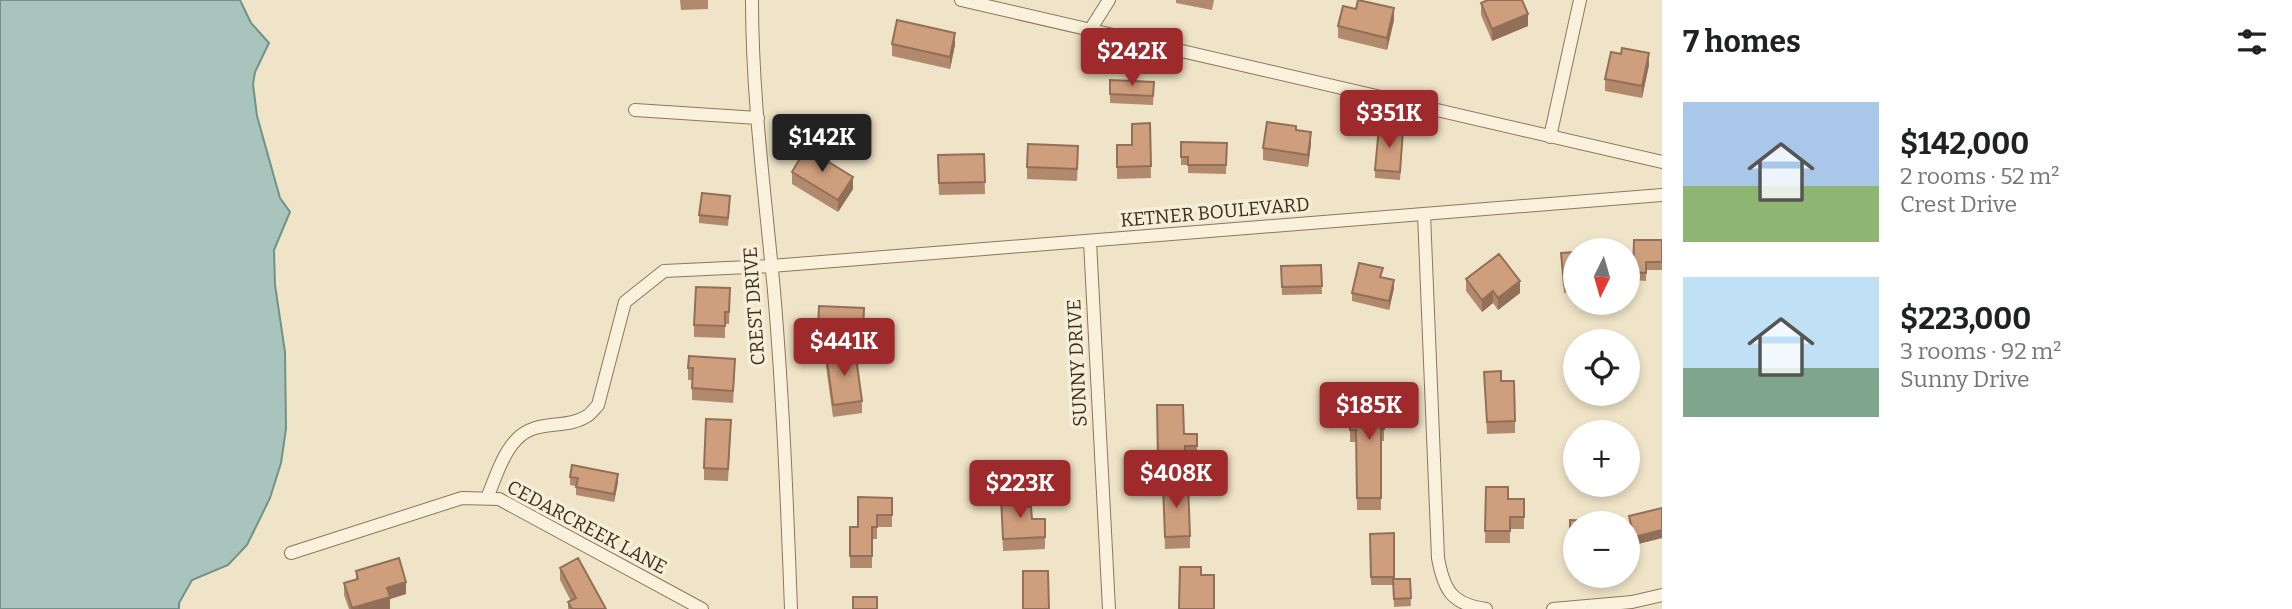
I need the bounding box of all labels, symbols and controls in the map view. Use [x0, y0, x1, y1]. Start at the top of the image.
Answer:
icon: filters [2233, 23, 2271, 61]
text: 7 homes [1683, 24, 1801, 60]
pin: $242K [1083, 28, 1181, 88]
text: $242K [1097, 37, 1167, 65]
pin: $351K [1340, 90, 1438, 150]
text: $351K [1356, 99, 1422, 127]
pin: $142K [773, 114, 871, 174]
text: $142K [788, 123, 856, 151]
text: $142,000 [1900, 126, 2029, 162]
icon: home [1739, 130, 1823, 214]
text: 2 rooms · 52 m² [1900, 162, 2059, 190]
text: Crest Drive [1900, 190, 2017, 218]
street label: KETNER BOULEVARD [1119, 192, 1311, 232]
north arrow [1563, 238, 1640, 315]
map controls [1563, 238, 1640, 588]
street label: CREST DRIVE [738, 246, 770, 366]
street label: SUNNY DRIVE [1062, 299, 1092, 427]
text: $223,000 [1900, 301, 2031, 337]
icon: home [1739, 305, 1823, 389]
pin: $441K [795, 318, 893, 378]
text: $441K [810, 327, 878, 355]
button: locate [1563, 329, 1640, 406]
text: 3 rooms · 92 m² [1900, 337, 2061, 365]
text: Sunny Drive [1900, 365, 2030, 393]
pin: $185K [1320, 382, 1418, 442]
text: $185K [1336, 391, 1402, 419]
button: + [1563, 420, 1640, 497]
pin: $408K [1127, 450, 1225, 510]
text: $408K [1140, 459, 1212, 487]
pin: $223K [971, 461, 1069, 520]
text: $223K [985, 469, 1055, 497]
street label: CEDARCREEK LANE [503, 475, 671, 579]
button: − [1563, 511, 1640, 588]

